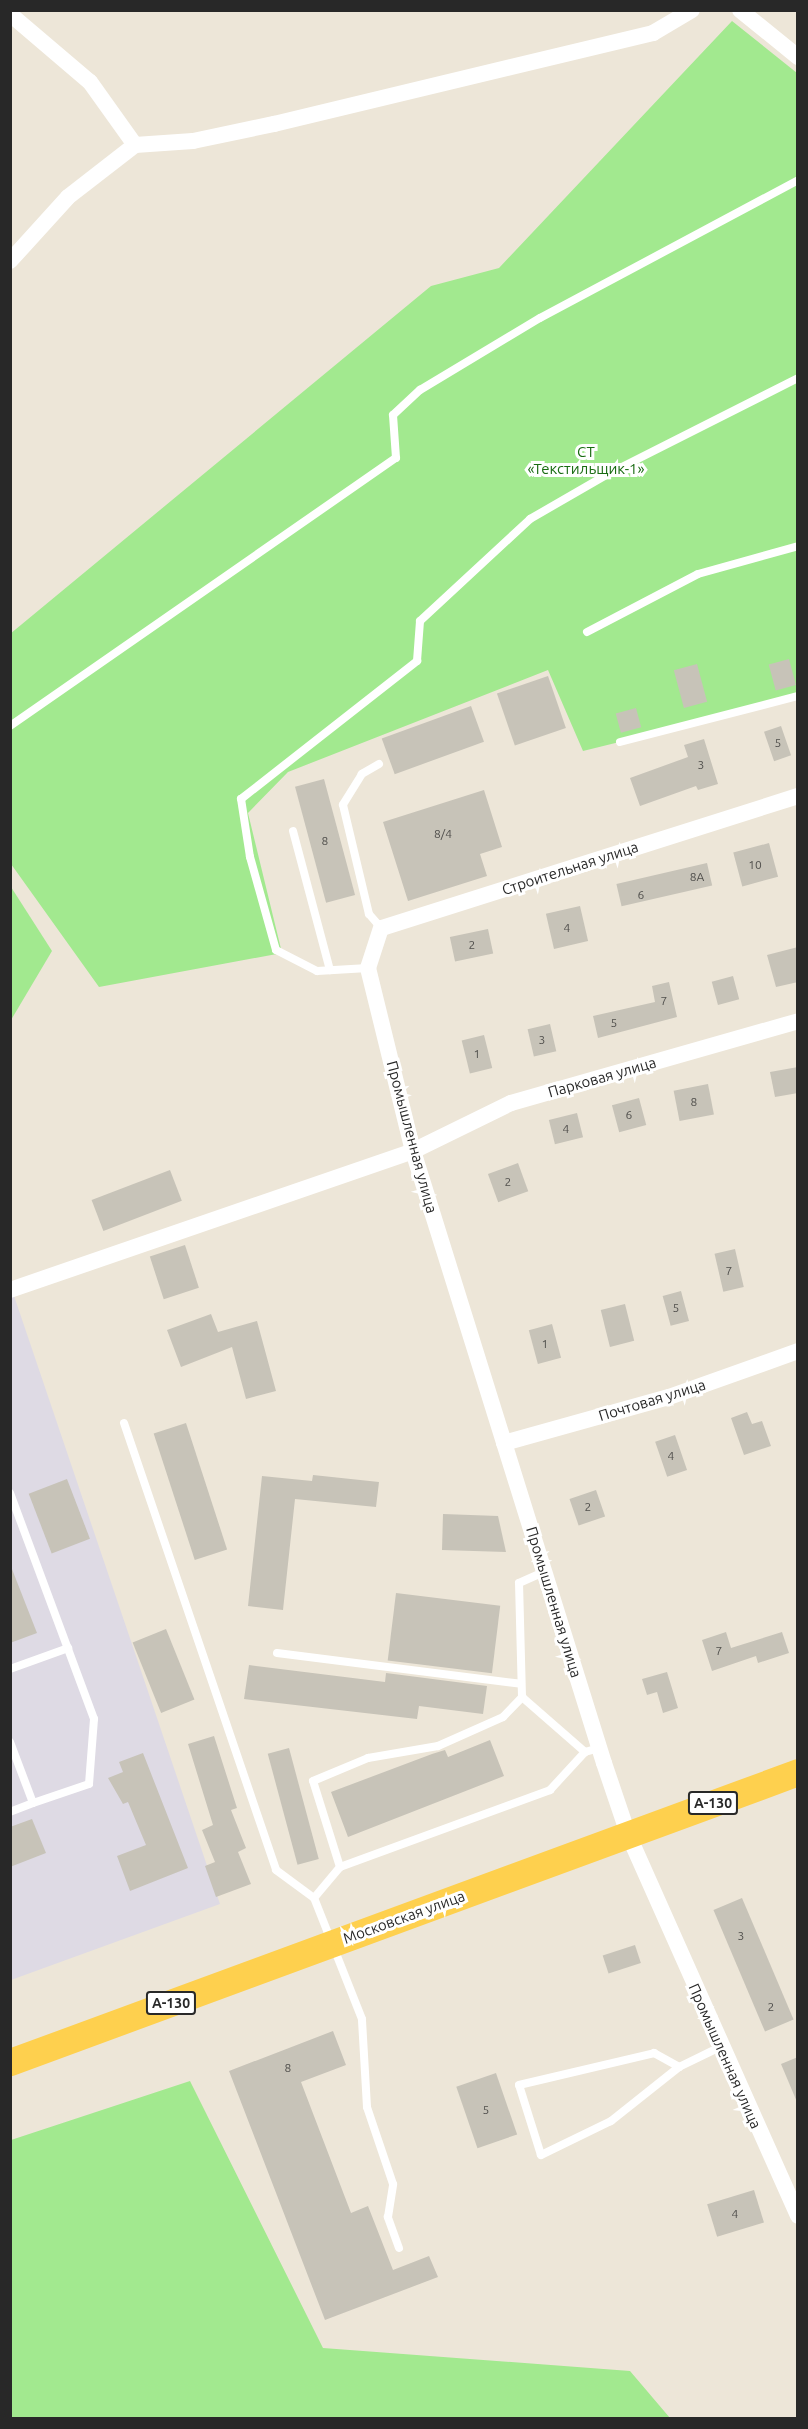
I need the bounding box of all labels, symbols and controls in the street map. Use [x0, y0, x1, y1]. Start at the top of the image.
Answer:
park label: СТ «Текстильщик-1» [527, 442, 645, 477]
house number: 5 [775, 736, 781, 750]
house number: 3 [698, 758, 704, 772]
house number: 8/4 [434, 827, 452, 841]
house number: 8 [322, 834, 328, 848]
street label: Строительная улица [499, 837, 641, 899]
house number: 10 [748, 858, 762, 872]
house number: 8А [690, 870, 704, 884]
house number: 6 [638, 888, 644, 902]
house number: 4 [564, 921, 570, 935]
house number: 2 [469, 938, 475, 952]
house number: 7 [661, 994, 667, 1008]
house number: 5 [611, 1016, 617, 1030]
house number: 3 [539, 1033, 545, 1047]
house number: 1 [474, 1047, 480, 1061]
street label: Парковая улица [546, 1053, 658, 1101]
street label: Промышленная улица [383, 1059, 441, 1215]
house number: 8 [691, 1095, 697, 1109]
house number: 6 [626, 1108, 632, 1122]
house number: 4 [563, 1122, 569, 1136]
house number: 2 [505, 1175, 511, 1189]
house number: 7 [726, 1264, 732, 1278]
house number: 5 [673, 1301, 679, 1315]
house number: 1 [542, 1337, 548, 1351]
street label: Почтовая улица [596, 1375, 708, 1425]
house number: 4 [668, 1449, 674, 1463]
house number: 2 [585, 1500, 591, 1514]
street label: Промышленная улица [522, 1524, 586, 1680]
house number: 7 [716, 1644, 722, 1658]
road number: А-130 [688, 1792, 738, 1814]
street label: Московская улица [341, 1887, 467, 1947]
house number: 3 [738, 1929, 744, 1943]
street label: Промышленная улица [685, 1981, 765, 2131]
road number: А-130 [146, 1992, 196, 2014]
house number: 2 [768, 2000, 774, 2014]
house number: 8 [285, 2061, 291, 2075]
house number: 5 [483, 2103, 489, 2117]
house number: 4 [732, 2207, 738, 2221]

